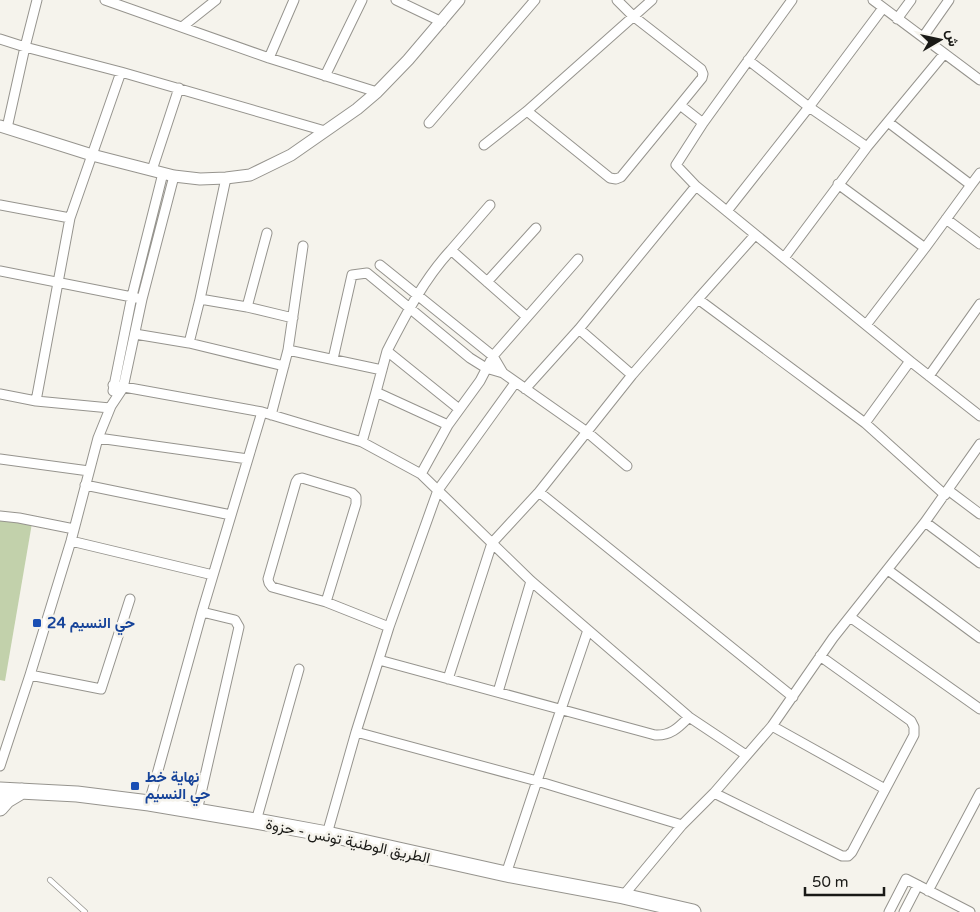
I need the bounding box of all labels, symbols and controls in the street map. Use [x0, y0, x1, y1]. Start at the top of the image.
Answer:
north arrow [915, 15, 965, 65]
text: ش [943, 28, 962, 48]
place label: حي النسيم 24 [47, 614, 135, 636]
marker: حي النسيم 24 [31, 617, 43, 629]
place label: نهاية خط حي النسيم [145, 768, 210, 807]
marker: نهاية خط حي النسيم [129, 780, 141, 792]
street label: الطريق الوطنية تونس - حزوة [264, 815, 432, 868]
scale bar [805, 864, 884, 896]
text: 50 m [812, 873, 849, 891]

